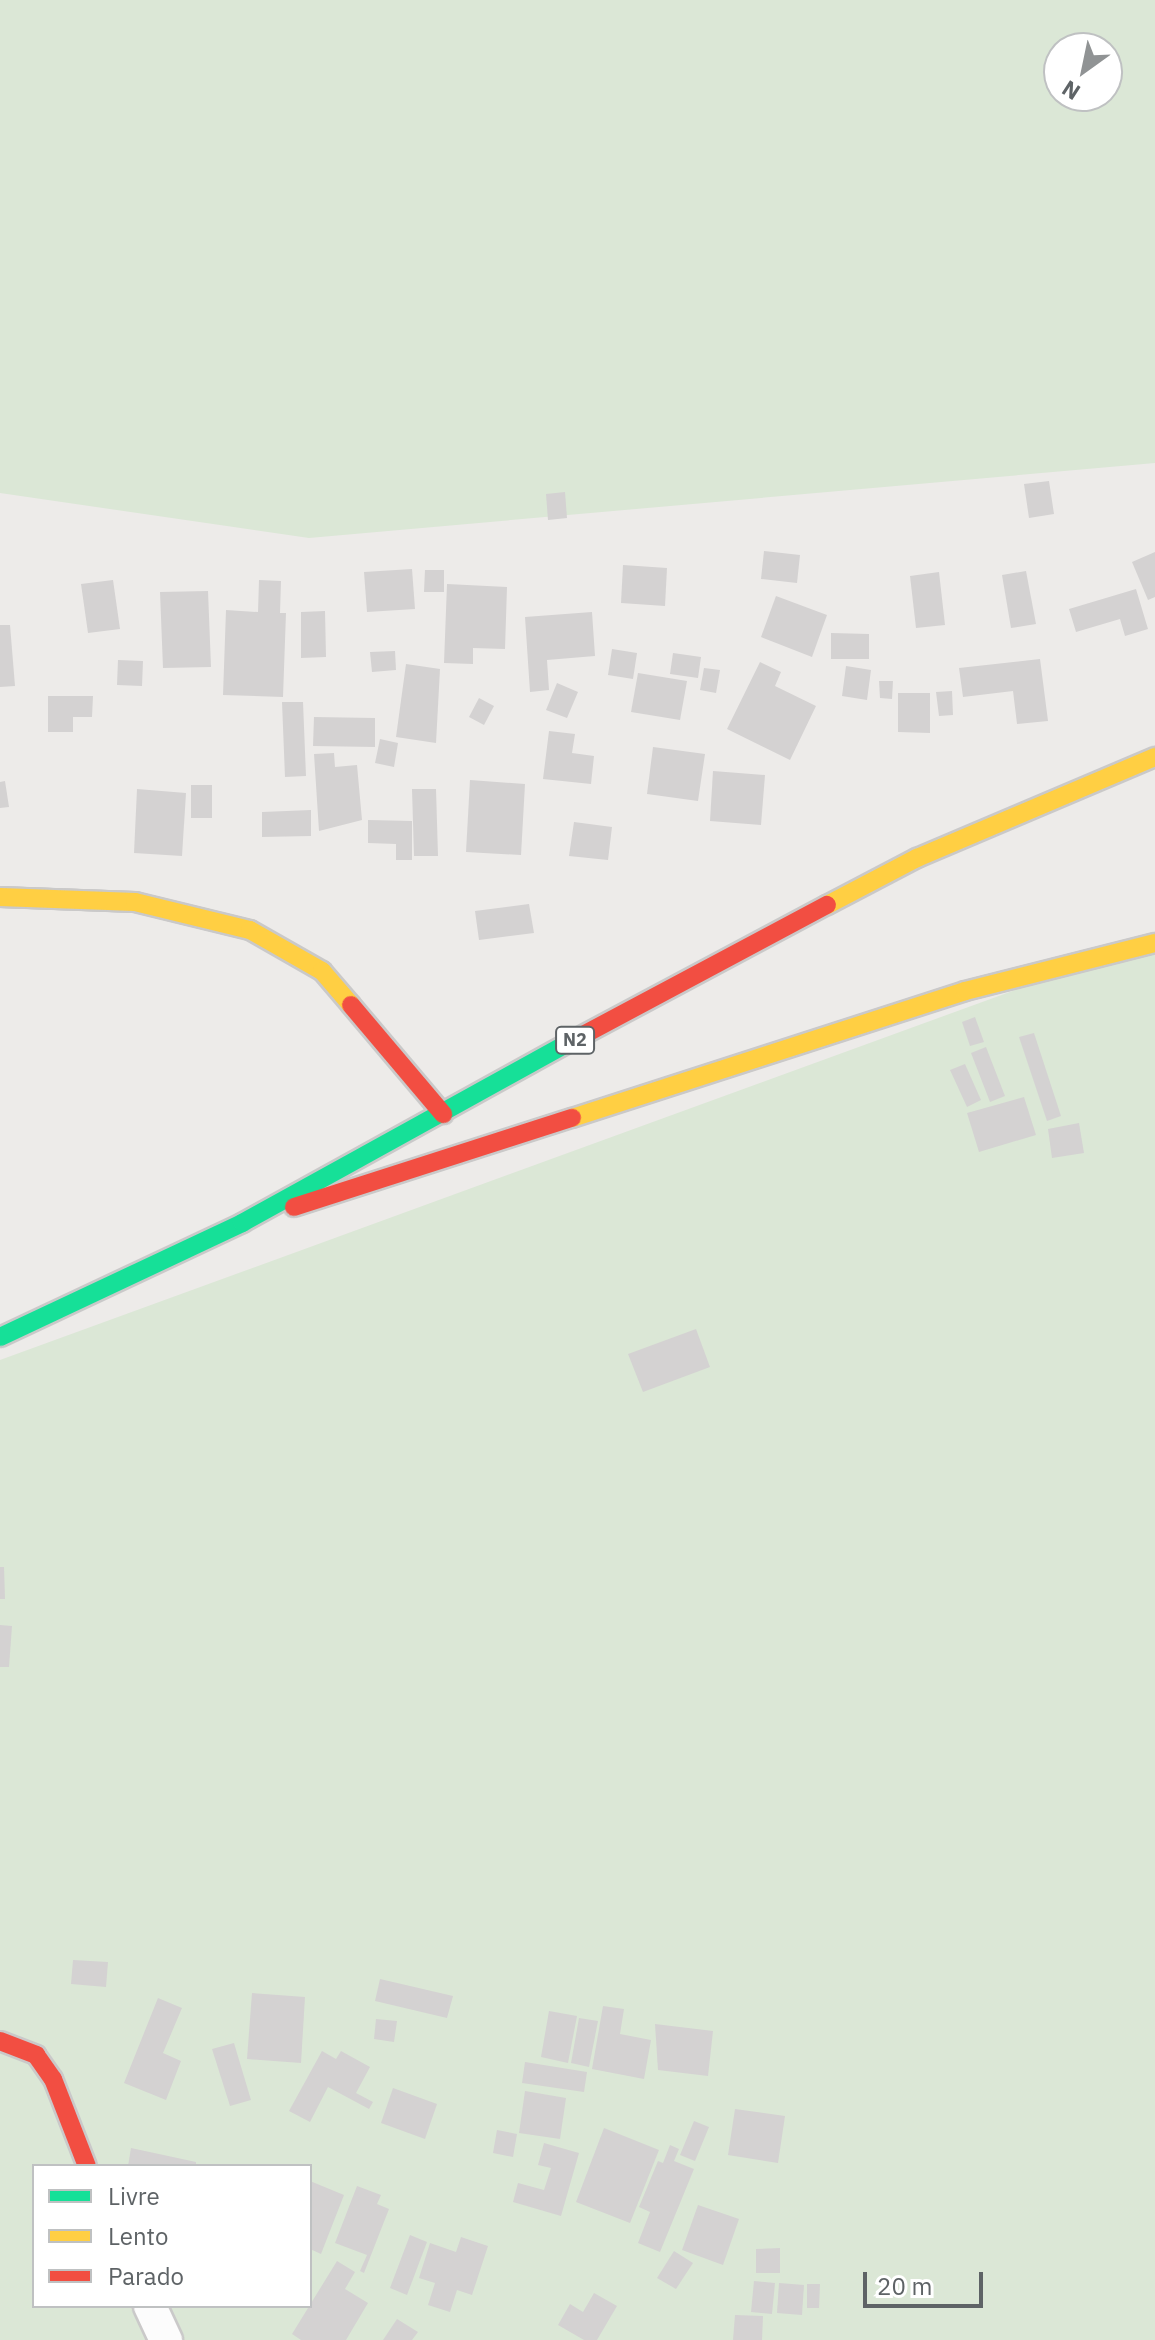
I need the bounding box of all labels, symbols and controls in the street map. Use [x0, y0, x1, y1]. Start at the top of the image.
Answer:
north arrow [1043, 32, 1123, 112]
text: N [1056, 74, 1085, 107]
road number: N2 [555, 1026, 595, 1054]
legend [32, 2164, 312, 2308]
text: Livre [108, 2180, 160, 2212]
text: Lento [108, 2220, 168, 2252]
scale bar [867, 2256, 987, 2306]
text: Parado [108, 2260, 184, 2292]
text: 20 m [877, 2270, 932, 2302]

